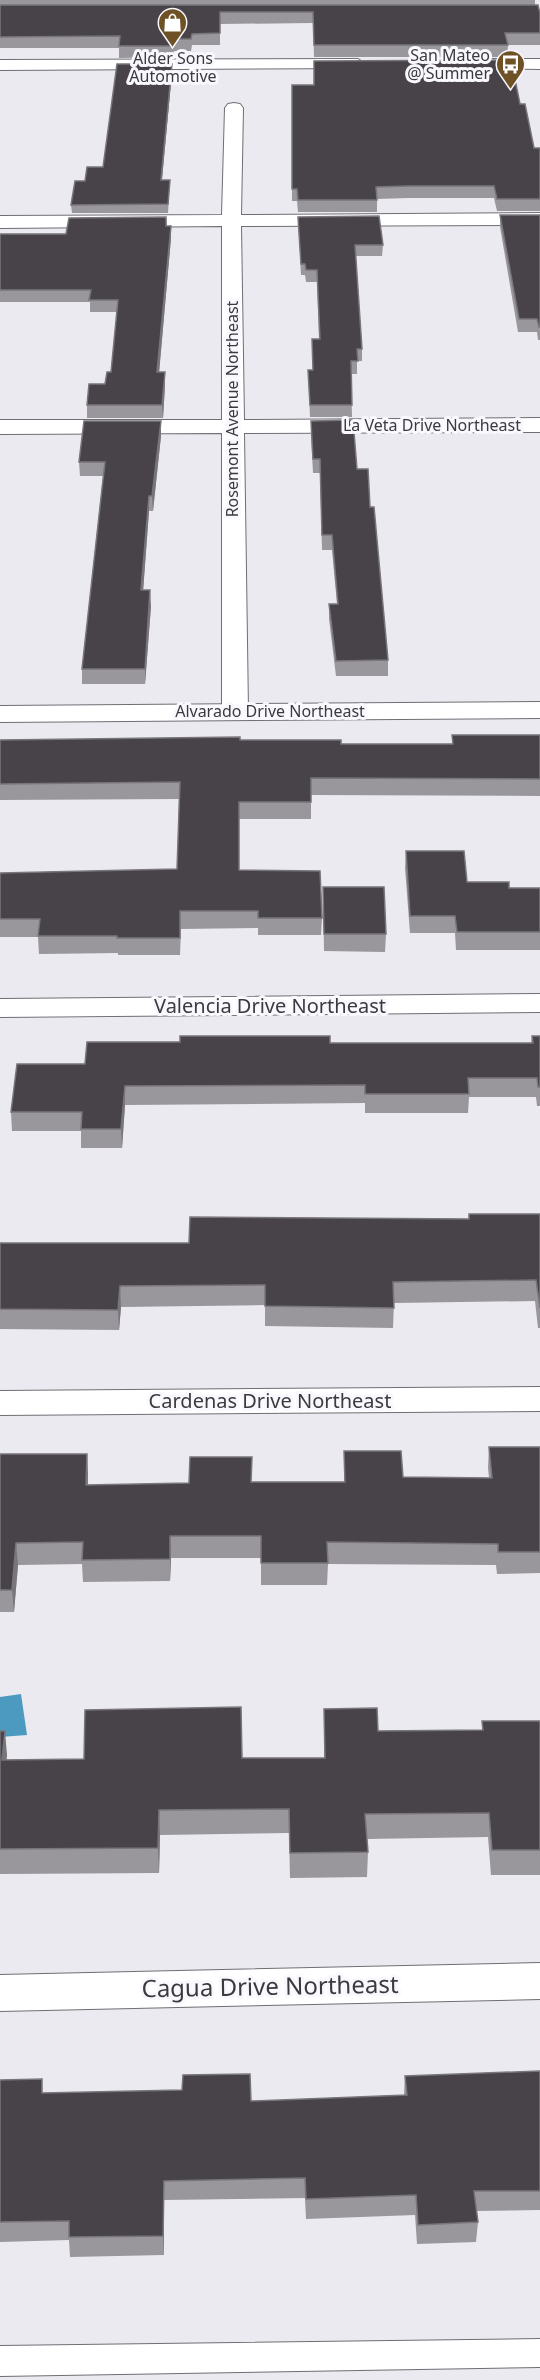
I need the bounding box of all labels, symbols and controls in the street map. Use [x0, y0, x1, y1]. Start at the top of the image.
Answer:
shop icon: Alder Sons Automotive [157, 7, 189, 49]
place label: San Mateo @ Summer [407, 44, 490, 84]
place label: Alder Sons Automotive [129, 47, 217, 87]
bus stop icon: San Mateo @ Summer [495, 48, 527, 90]
street label: Rosemont Avenue Northeast [221, 300, 243, 517]
street label: La Veta Drive Northeast [343, 414, 521, 436]
street label: Alvarado Drive Northeast [175, 700, 365, 722]
street label: Valencia Drive Northeast [154, 992, 386, 1019]
street label: Cardenas Drive Northeast [149, 1387, 391, 1414]
street label: Cagua Drive Northeast [141, 1967, 399, 2004]

